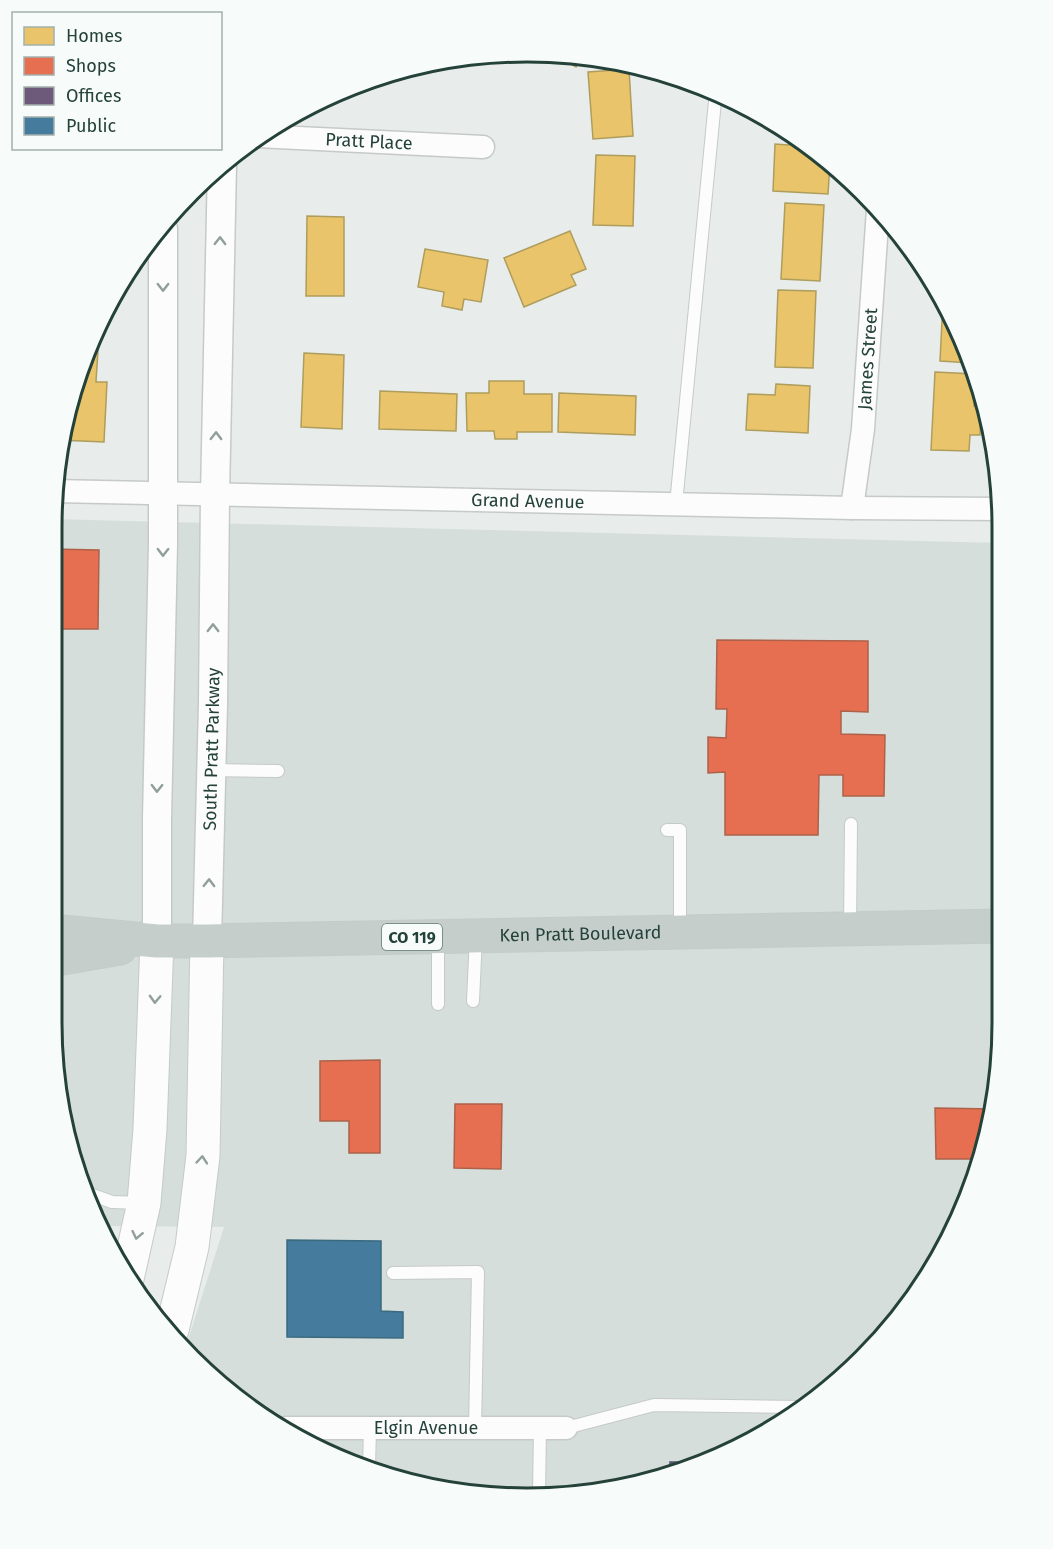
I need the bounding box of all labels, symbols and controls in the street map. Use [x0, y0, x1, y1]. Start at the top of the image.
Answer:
legend [12, 12, 222, 150]
text: Homes [66, 25, 122, 47]
text: Shops [66, 55, 116, 77]
text: Offices [66, 85, 121, 107]
text: Public [66, 115, 116, 137]
street label: Pratt Place [325, 128, 413, 155]
one-way arrow [214, 237, 226, 246]
one-way arrow [157, 283, 169, 292]
street label: James Street [853, 306, 882, 411]
one-way arrow [210, 432, 222, 441]
street label: Grand Avenue [471, 489, 585, 513]
one-way arrow [157, 548, 169, 557]
one-way arrow [207, 623, 219, 632]
street label: South Pratt Parkway [199, 667, 224, 831]
one-way arrow [151, 783, 164, 792]
one-way arrow [203, 878, 215, 887]
street label: Ken Pratt Boulevard [499, 921, 662, 946]
road number: CO 119 [382, 924, 442, 950]
one-way arrow [148, 995, 161, 1004]
one-way arrow [195, 1156, 208, 1165]
one-way arrow [131, 1230, 144, 1240]
street label: Elgin Avenue [374, 1417, 478, 1439]

